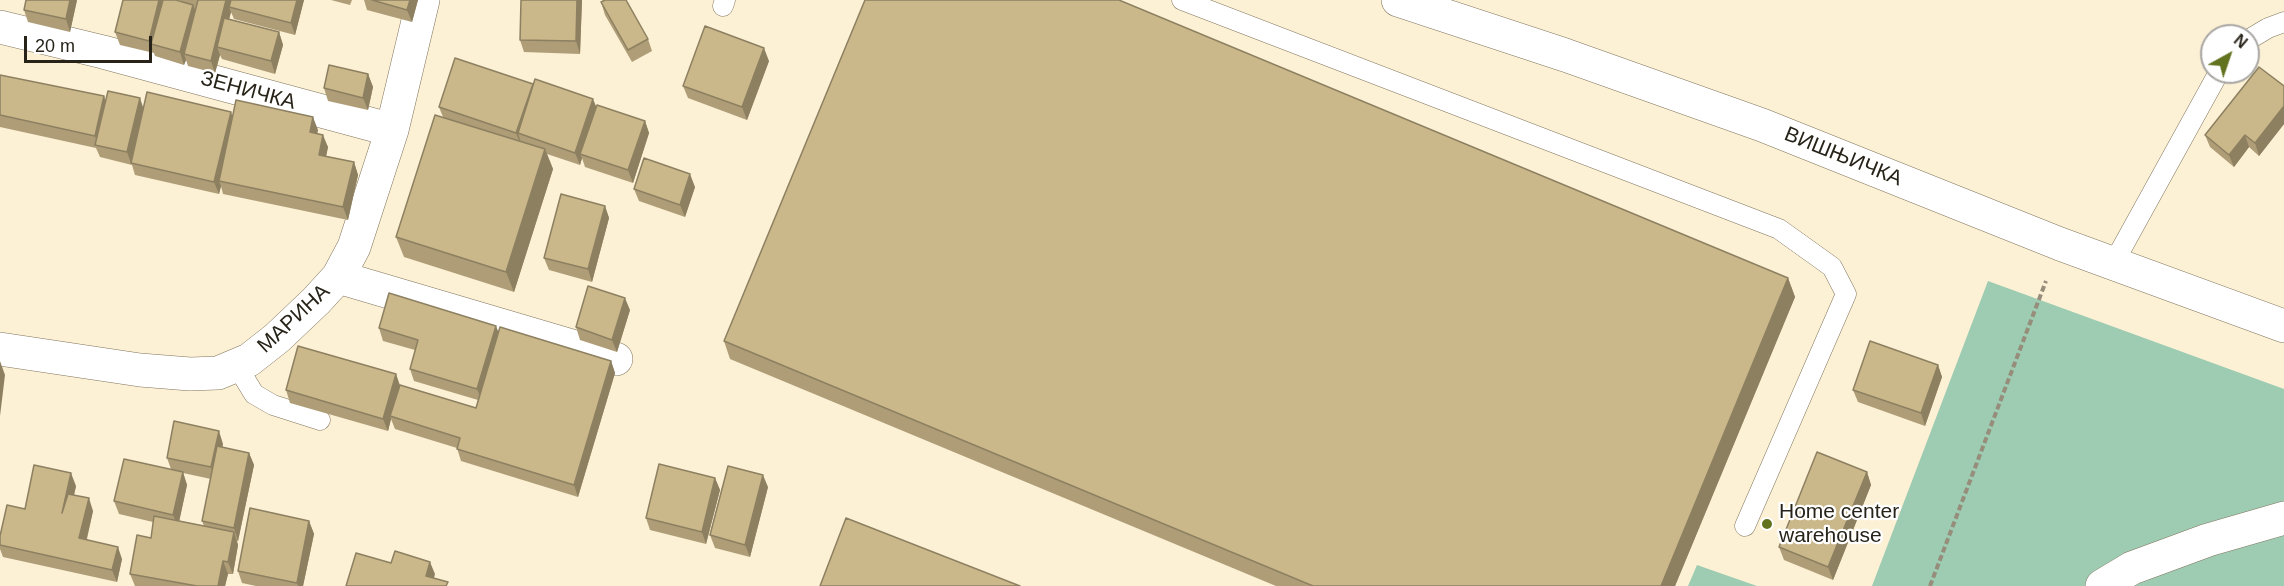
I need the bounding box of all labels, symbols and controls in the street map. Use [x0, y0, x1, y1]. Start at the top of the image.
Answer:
scale bar [27, 24, 154, 62]
north arrow [2200, 24, 2260, 84]
text: N [2231, 31, 2250, 52]
text: 20 m [35, 36, 75, 56]
street label: ЗЕНИЧКА [198, 66, 298, 116]
street label: ВИШЊИЧКА [1780, 122, 1906, 192]
street label: МАРИНА [253, 279, 335, 359]
place label: Home center warehouse [1779, 499, 1899, 549]
marker: Home center warehouse [1760, 517, 1774, 531]

